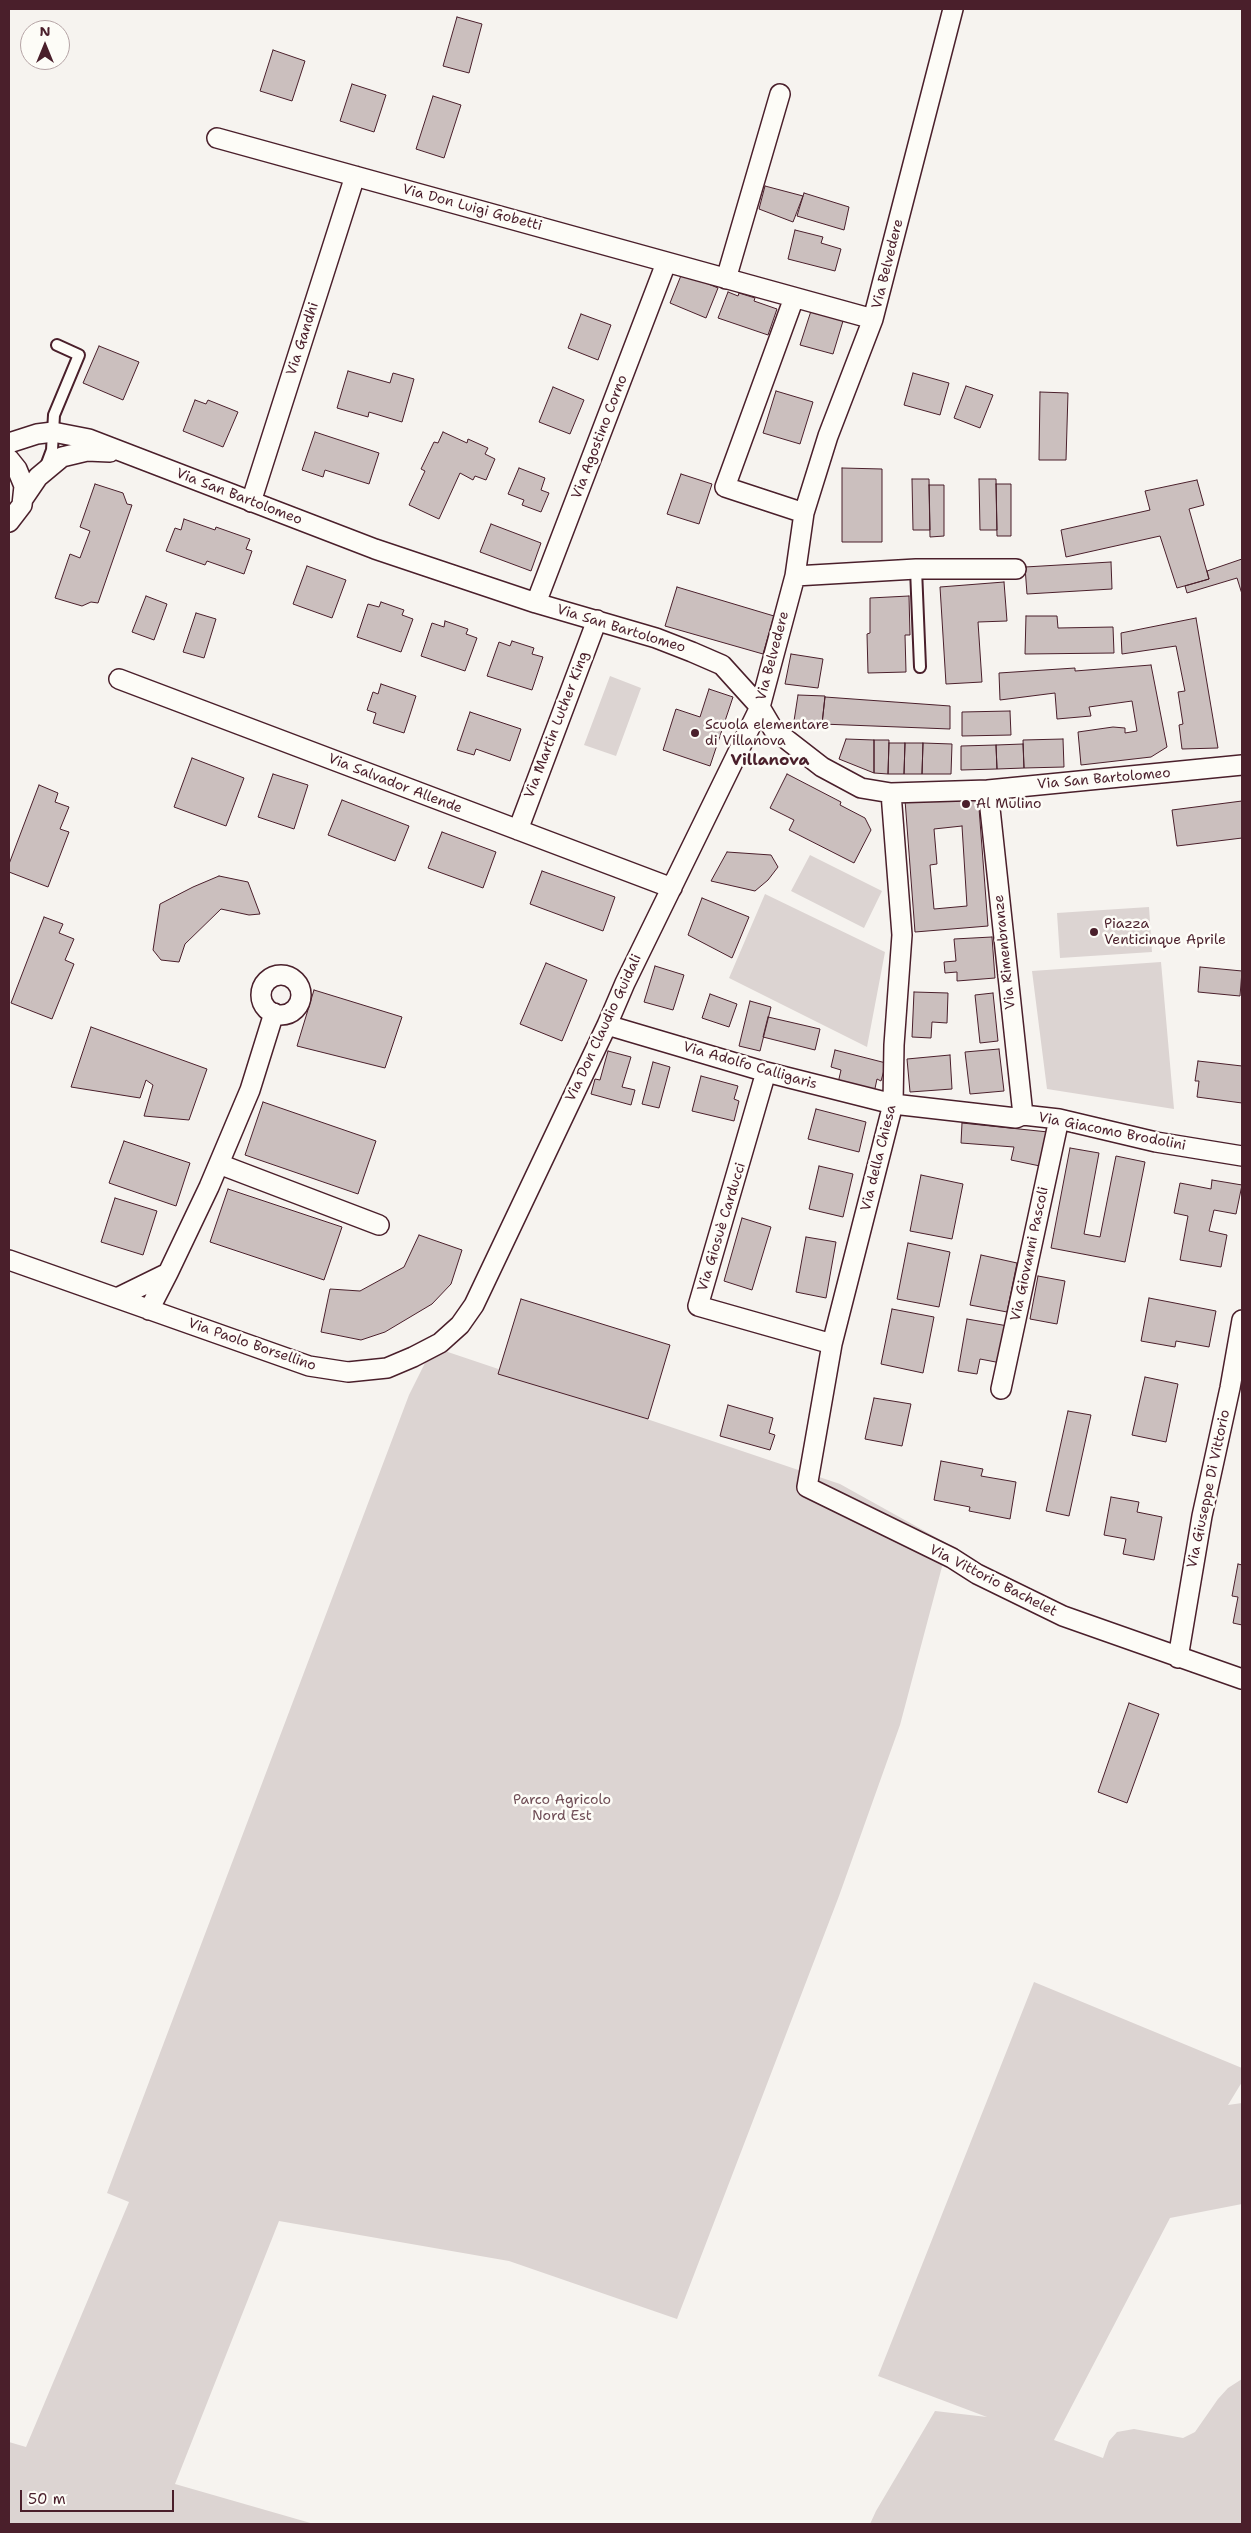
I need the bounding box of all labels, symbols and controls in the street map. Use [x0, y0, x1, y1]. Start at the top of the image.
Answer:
north arrow [20, 20, 70, 70]
text: N [39, 22, 51, 40]
street label: Via Don Luigi Gobetti [400, 181, 544, 235]
street label: Via Belvedere [869, 217, 907, 311]
street label: Via Gandhi [283, 300, 323, 378]
street label: Via Agostino Corno [569, 373, 631, 501]
street label: Via San Bartolomeo [173, 465, 305, 529]
street label: Via San Bartolomeo [555, 601, 687, 657]
street label: Via Belvedere [753, 609, 793, 703]
street label: Via Martin Luther King [521, 649, 593, 801]
place label: Scuola elementare di Villanova [705, 717, 829, 750]
marker: Scuola elementare di Villanova [689, 727, 701, 739]
street label: Via Salvador Allende [325, 751, 465, 817]
district label: Villanova [731, 751, 809, 771]
street label: Via San Bartolomeo [1037, 765, 1171, 793]
place label: Al Mulino [976, 796, 1042, 812]
marker: Al Mulino [960, 798, 972, 810]
street label: Via Rimenbranze [991, 894, 1019, 1010]
place label: Piazza Venticinque Aprile [1104, 916, 1226, 949]
marker: Piazza Venticinque Aprile [1088, 926, 1100, 938]
street label: Via Don Claudio Guidali [562, 952, 646, 1104]
street label: Via Adolfo Calligaris [681, 1039, 819, 1093]
street label: Via della Chiesa [858, 1103, 900, 1213]
street label: Via Giacomo Brodolini [1037, 1109, 1187, 1155]
street label: Via Giosuè Carducci [694, 1161, 750, 1293]
street label: Via Giovanni Pascoli [1008, 1185, 1052, 1323]
street label: Via Paolo Borsellino [186, 1315, 318, 1375]
street label: Via Giuseppe Di Vittorio [1184, 1408, 1234, 1570]
street label: Via Vittorio Bachelet [926, 1542, 1060, 1620]
park label: Parco Agricolo Nord Est [513, 1792, 611, 1824]
scale bar [22, 2480, 176, 2512]
text: 50 m [28, 2489, 66, 2509]

